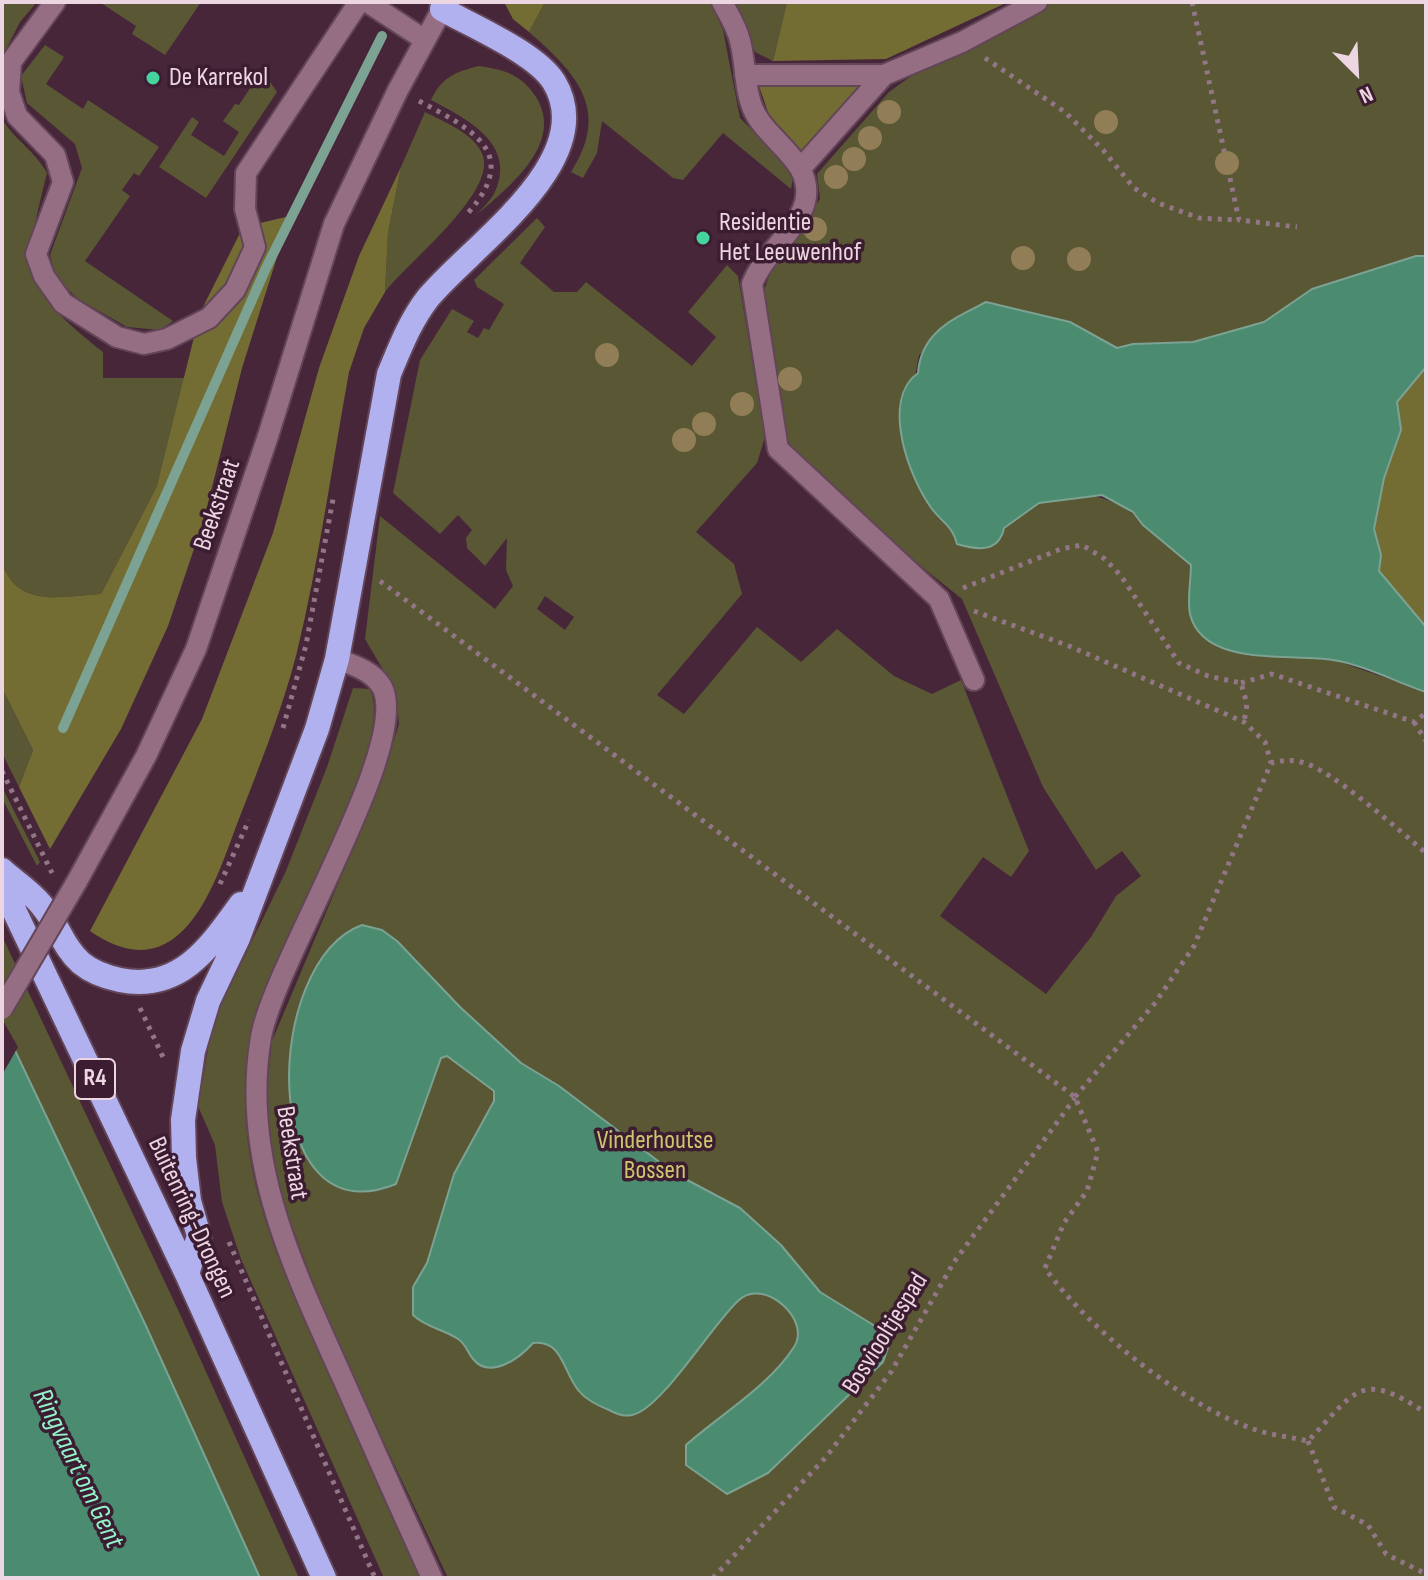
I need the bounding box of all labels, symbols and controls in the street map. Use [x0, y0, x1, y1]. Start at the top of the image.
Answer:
north arrow [1316, 32, 1396, 112]
place label: De Karrekol [169, 62, 268, 94]
marker: De Karrekol [144, 69, 162, 87]
text: N [1355, 80, 1377, 109]
place label: Residentie Het Leeuwenhof [719, 207, 861, 268]
marker: Residentie Het Leeuwenhof [694, 229, 712, 247]
street label: Beekstraat [188, 455, 248, 555]
road number: R4 [75, 1059, 115, 1099]
street label: Beekstraat [268, 1104, 314, 1202]
park label: Vinderhoutse Bossen [597, 1125, 713, 1186]
street label: Buitenring-Drongen [140, 1133, 242, 1303]
street label: Bosviooltjespad [837, 1268, 935, 1400]
water label: Ringvaart om Gent [24, 1384, 130, 1554]

